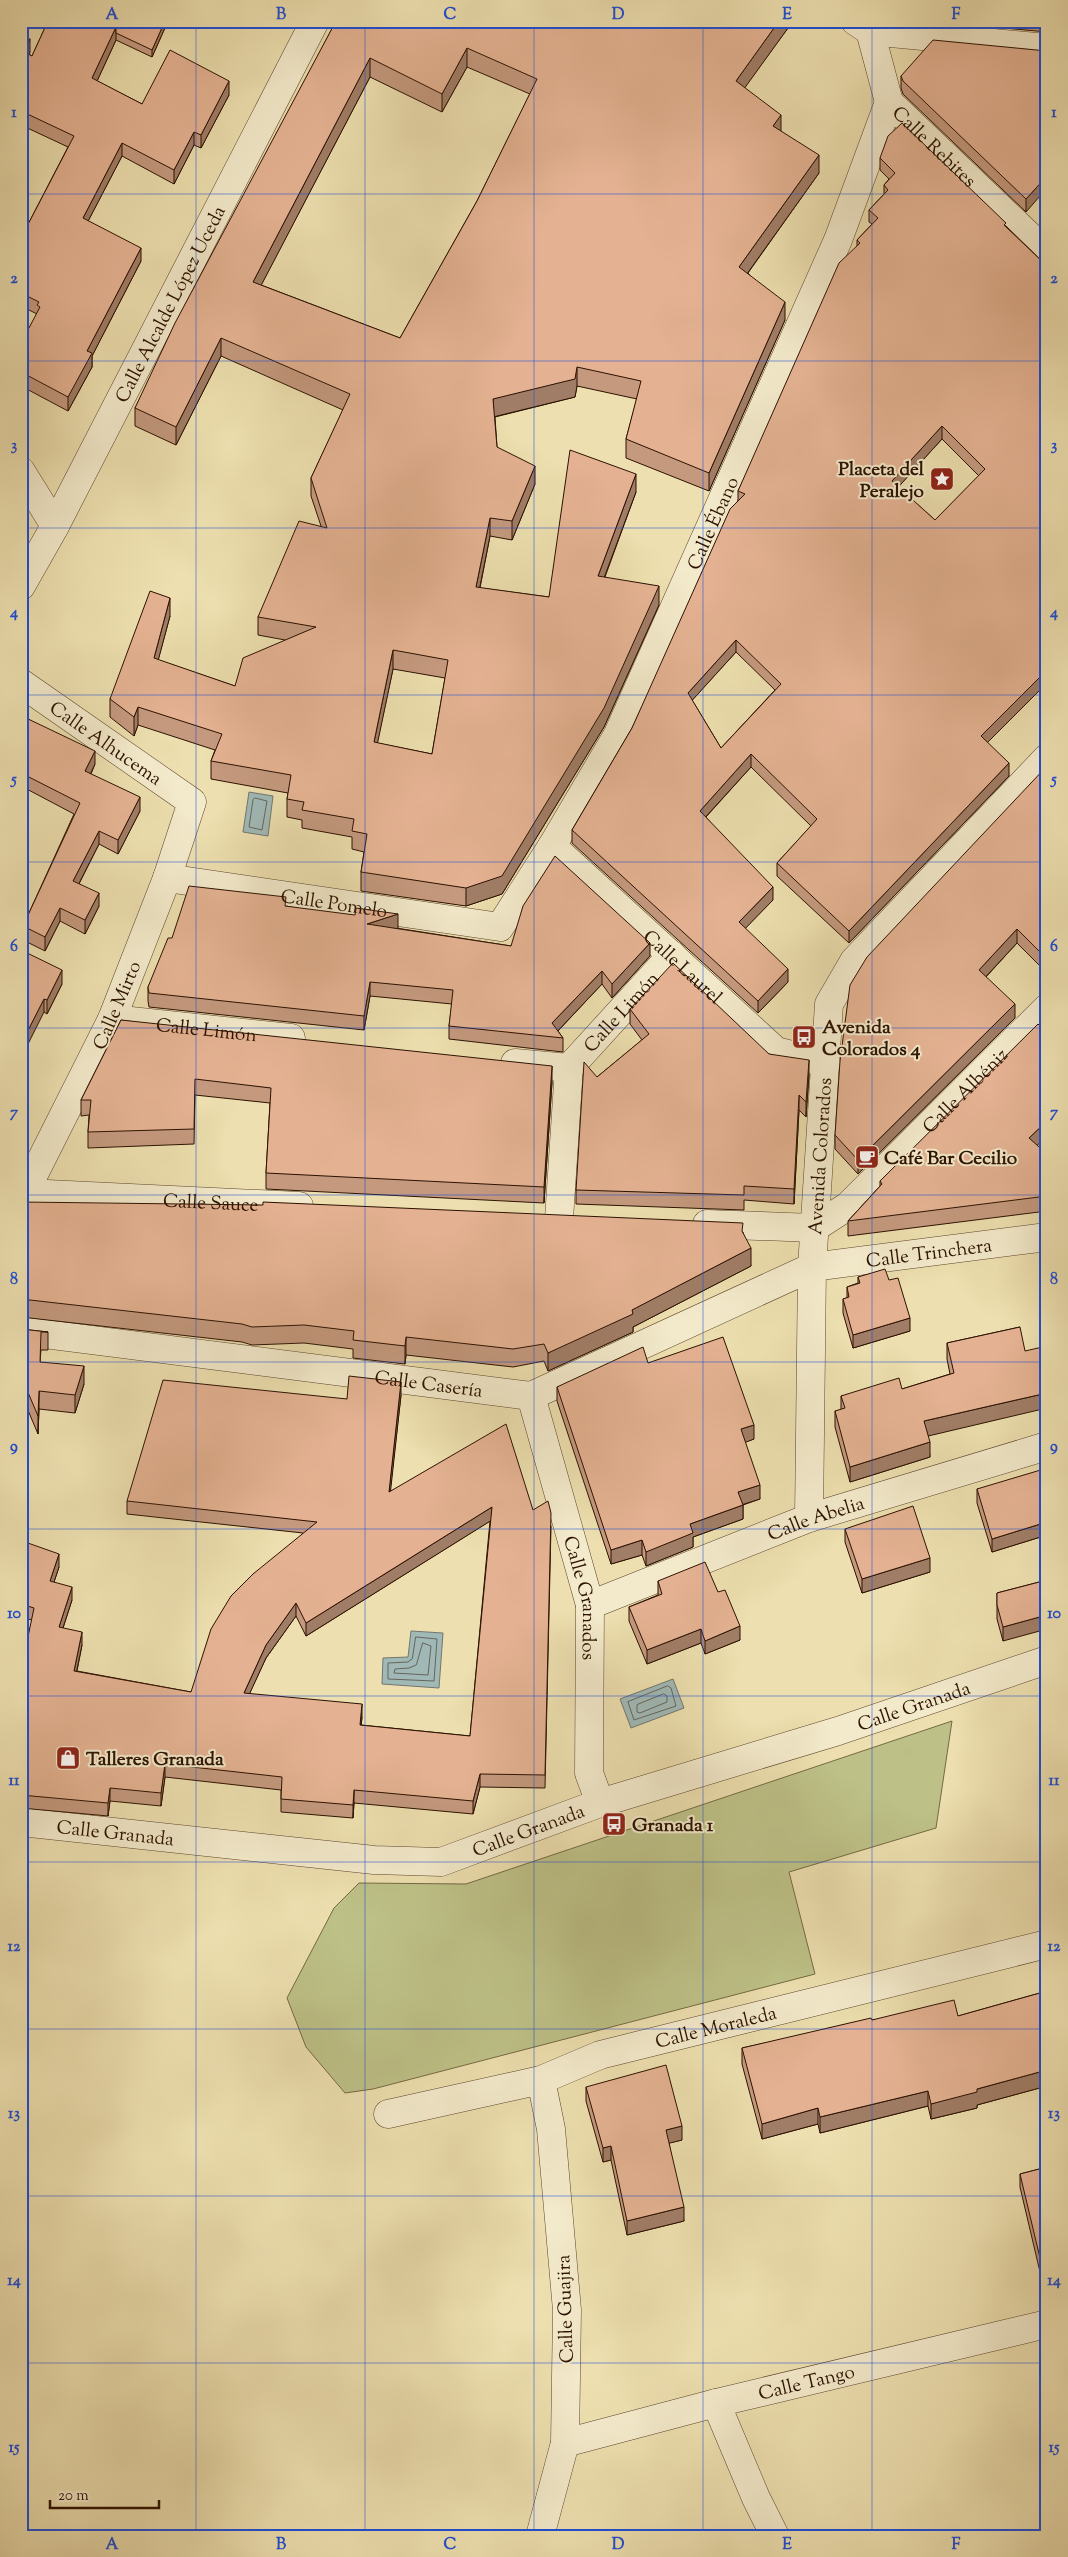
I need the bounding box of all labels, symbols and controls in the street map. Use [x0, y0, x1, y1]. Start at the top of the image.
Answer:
text: A [106, 4, 119, 27]
text: B [276, 4, 286, 27]
text: C [444, 4, 457, 27]
text: D [612, 4, 625, 27]
text: E [782, 4, 792, 27]
text: F [952, 4, 961, 27]
street label: Calle Rebites [885, 101, 981, 195]
text: 1 [11, 102, 17, 125]
text: 1 [1051, 102, 1057, 125]
street label: Calle Alcalde López Uceda [110, 201, 234, 408]
text: 2 [10, 268, 18, 291]
text: 2 [1050, 268, 1058, 291]
text: 3 [11, 435, 18, 458]
text: 3 [1051, 435, 1058, 458]
place label: Placeta del Peralejo [838, 457, 925, 506]
place icon: Placeta del Peralejo [929, 466, 955, 492]
street label: Calle Ébano [682, 473, 747, 575]
text: 4 [9, 602, 18, 625]
text: 4 [1049, 602, 1058, 625]
street label: Calle Alhucema [43, 696, 167, 793]
text: 5 [9, 769, 17, 792]
text: 5 [1049, 769, 1057, 792]
street label: Calle Pomelo [279, 884, 389, 926]
street label: Calle Laurel [636, 925, 727, 1012]
text: 6 [10, 936, 18, 959]
text: 6 [1050, 936, 1058, 959]
street label: Calle Mirto [88, 957, 149, 1054]
street label: Calle Limón [578, 967, 667, 1060]
street label: Calle Limón [154, 1013, 258, 1050]
place label: Avenida Colorados 4 [822, 1015, 921, 1064]
bus stop icon: Avenida Colorados 4 [791, 1024, 817, 1050]
street label: Calle Albéniz [917, 1043, 1015, 1141]
street label: Avenida Colorados [803, 1077, 840, 1236]
text: 7 [10, 1102, 19, 1125]
text: 7 [1050, 1102, 1059, 1125]
cafe icon: Café Bar Cecilio [854, 1144, 880, 1170]
place label: Café Bar Cecilio [884, 1146, 1018, 1173]
street label: Calle Sauce [162, 1189, 259, 1220]
street label: Calle Trinchera [864, 1233, 994, 1276]
text: 8 [10, 1269, 18, 1292]
text: 8 [1050, 1269, 1058, 1292]
street label: Calle Casería [373, 1365, 484, 1406]
text: 9 [10, 1436, 18, 1459]
text: 9 [1050, 1436, 1058, 1459]
street label: Calle Abelia [764, 1491, 868, 1549]
street label: Calle Granados [555, 1533, 601, 1660]
text: 10 [7, 1603, 21, 1626]
text: 10 [1047, 1603, 1061, 1626]
street label: Calle Granada [854, 1676, 975, 1739]
shop icon: Talleres Granada [55, 1745, 81, 1771]
place label: Talleres Granada [86, 1747, 224, 1774]
text: 11 [9, 1770, 20, 1793]
text: 11 [1049, 1770, 1060, 1793]
street label: Calle Granada [469, 1799, 589, 1865]
bus stop icon: Granada 1 [601, 1811, 627, 1837]
place label: Granada 1 [632, 1813, 714, 1840]
street label: Calle Granada [55, 1815, 175, 1854]
text: 12 [8, 1936, 21, 1959]
text: 12 [1048, 1936, 1061, 1959]
street label: Calle Moraleda [653, 2001, 780, 2057]
text: 13 [8, 2103, 20, 2126]
text: 13 [1048, 2103, 1060, 2126]
street label: Calle Guajira [551, 2254, 582, 2364]
text: 14 [7, 2270, 21, 2293]
text: 14 [1047, 2270, 1061, 2293]
street label: Calle Tango [756, 2359, 858, 2408]
text: 15 [9, 2437, 20, 2460]
text: 15 [1049, 2437, 1060, 2460]
scale bar [50, 2477, 159, 2509]
text: 20 m [58, 2486, 89, 2507]
text: A [106, 2534, 119, 2557]
text: B [276, 2534, 286, 2557]
text: C [444, 2534, 457, 2557]
text: D [612, 2534, 625, 2557]
text: E [782, 2534, 792, 2557]
text: F [952, 2534, 961, 2557]

